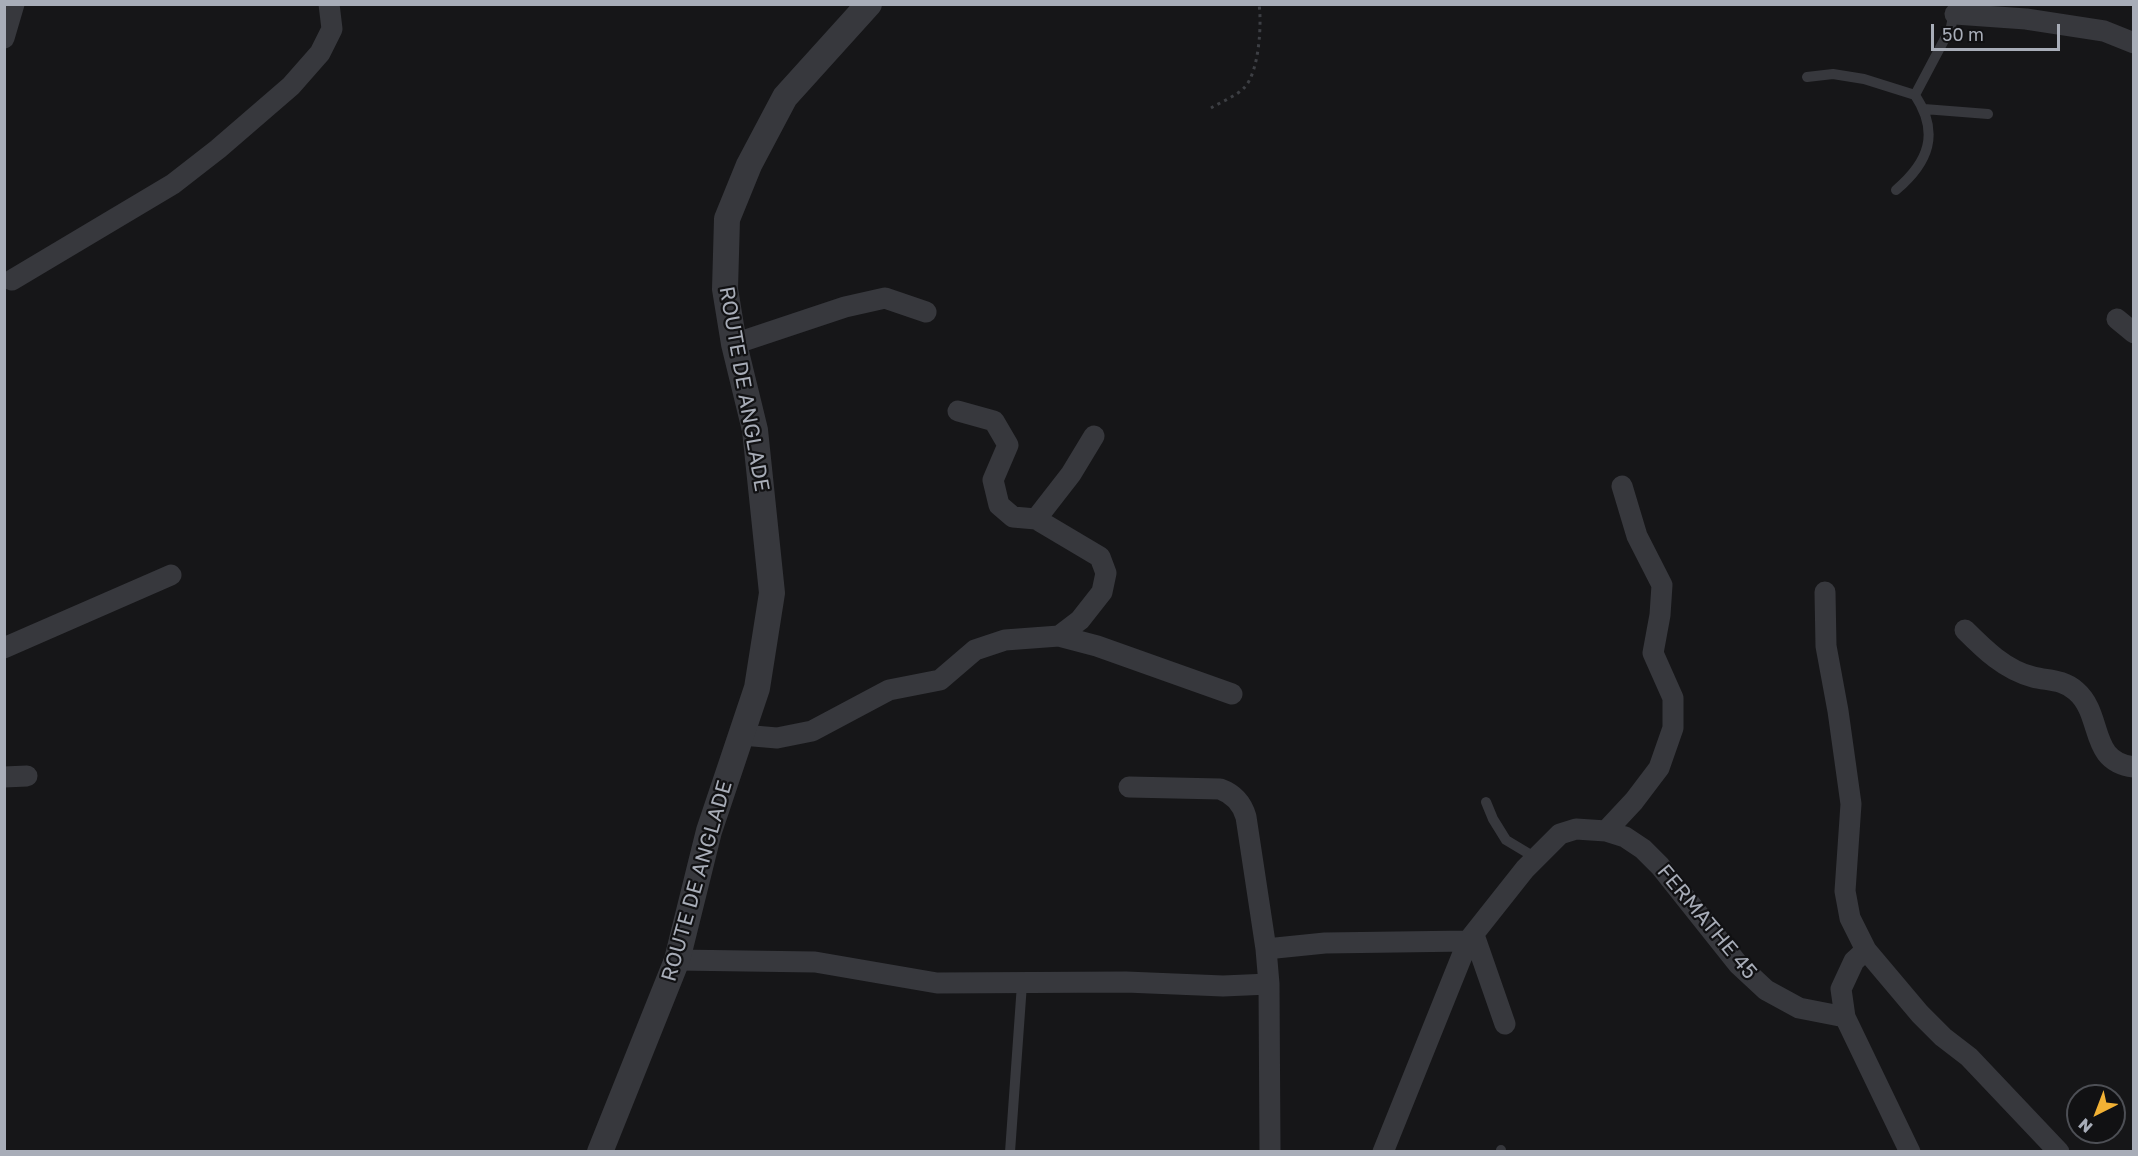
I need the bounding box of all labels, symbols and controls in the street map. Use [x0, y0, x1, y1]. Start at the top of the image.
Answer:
scale bar [1934, 12, 2063, 50]
text: 50 m [1942, 23, 1984, 45]
street label: ROUTE DE ANGLADE [714, 284, 774, 494]
street label: ROUTE DE ANGLADE [656, 778, 738, 984]
street label: FERMATHE 45 [1652, 859, 1762, 985]
north arrow [2066, 1084, 2126, 1144]
text: N [2074, 1114, 2097, 1137]

